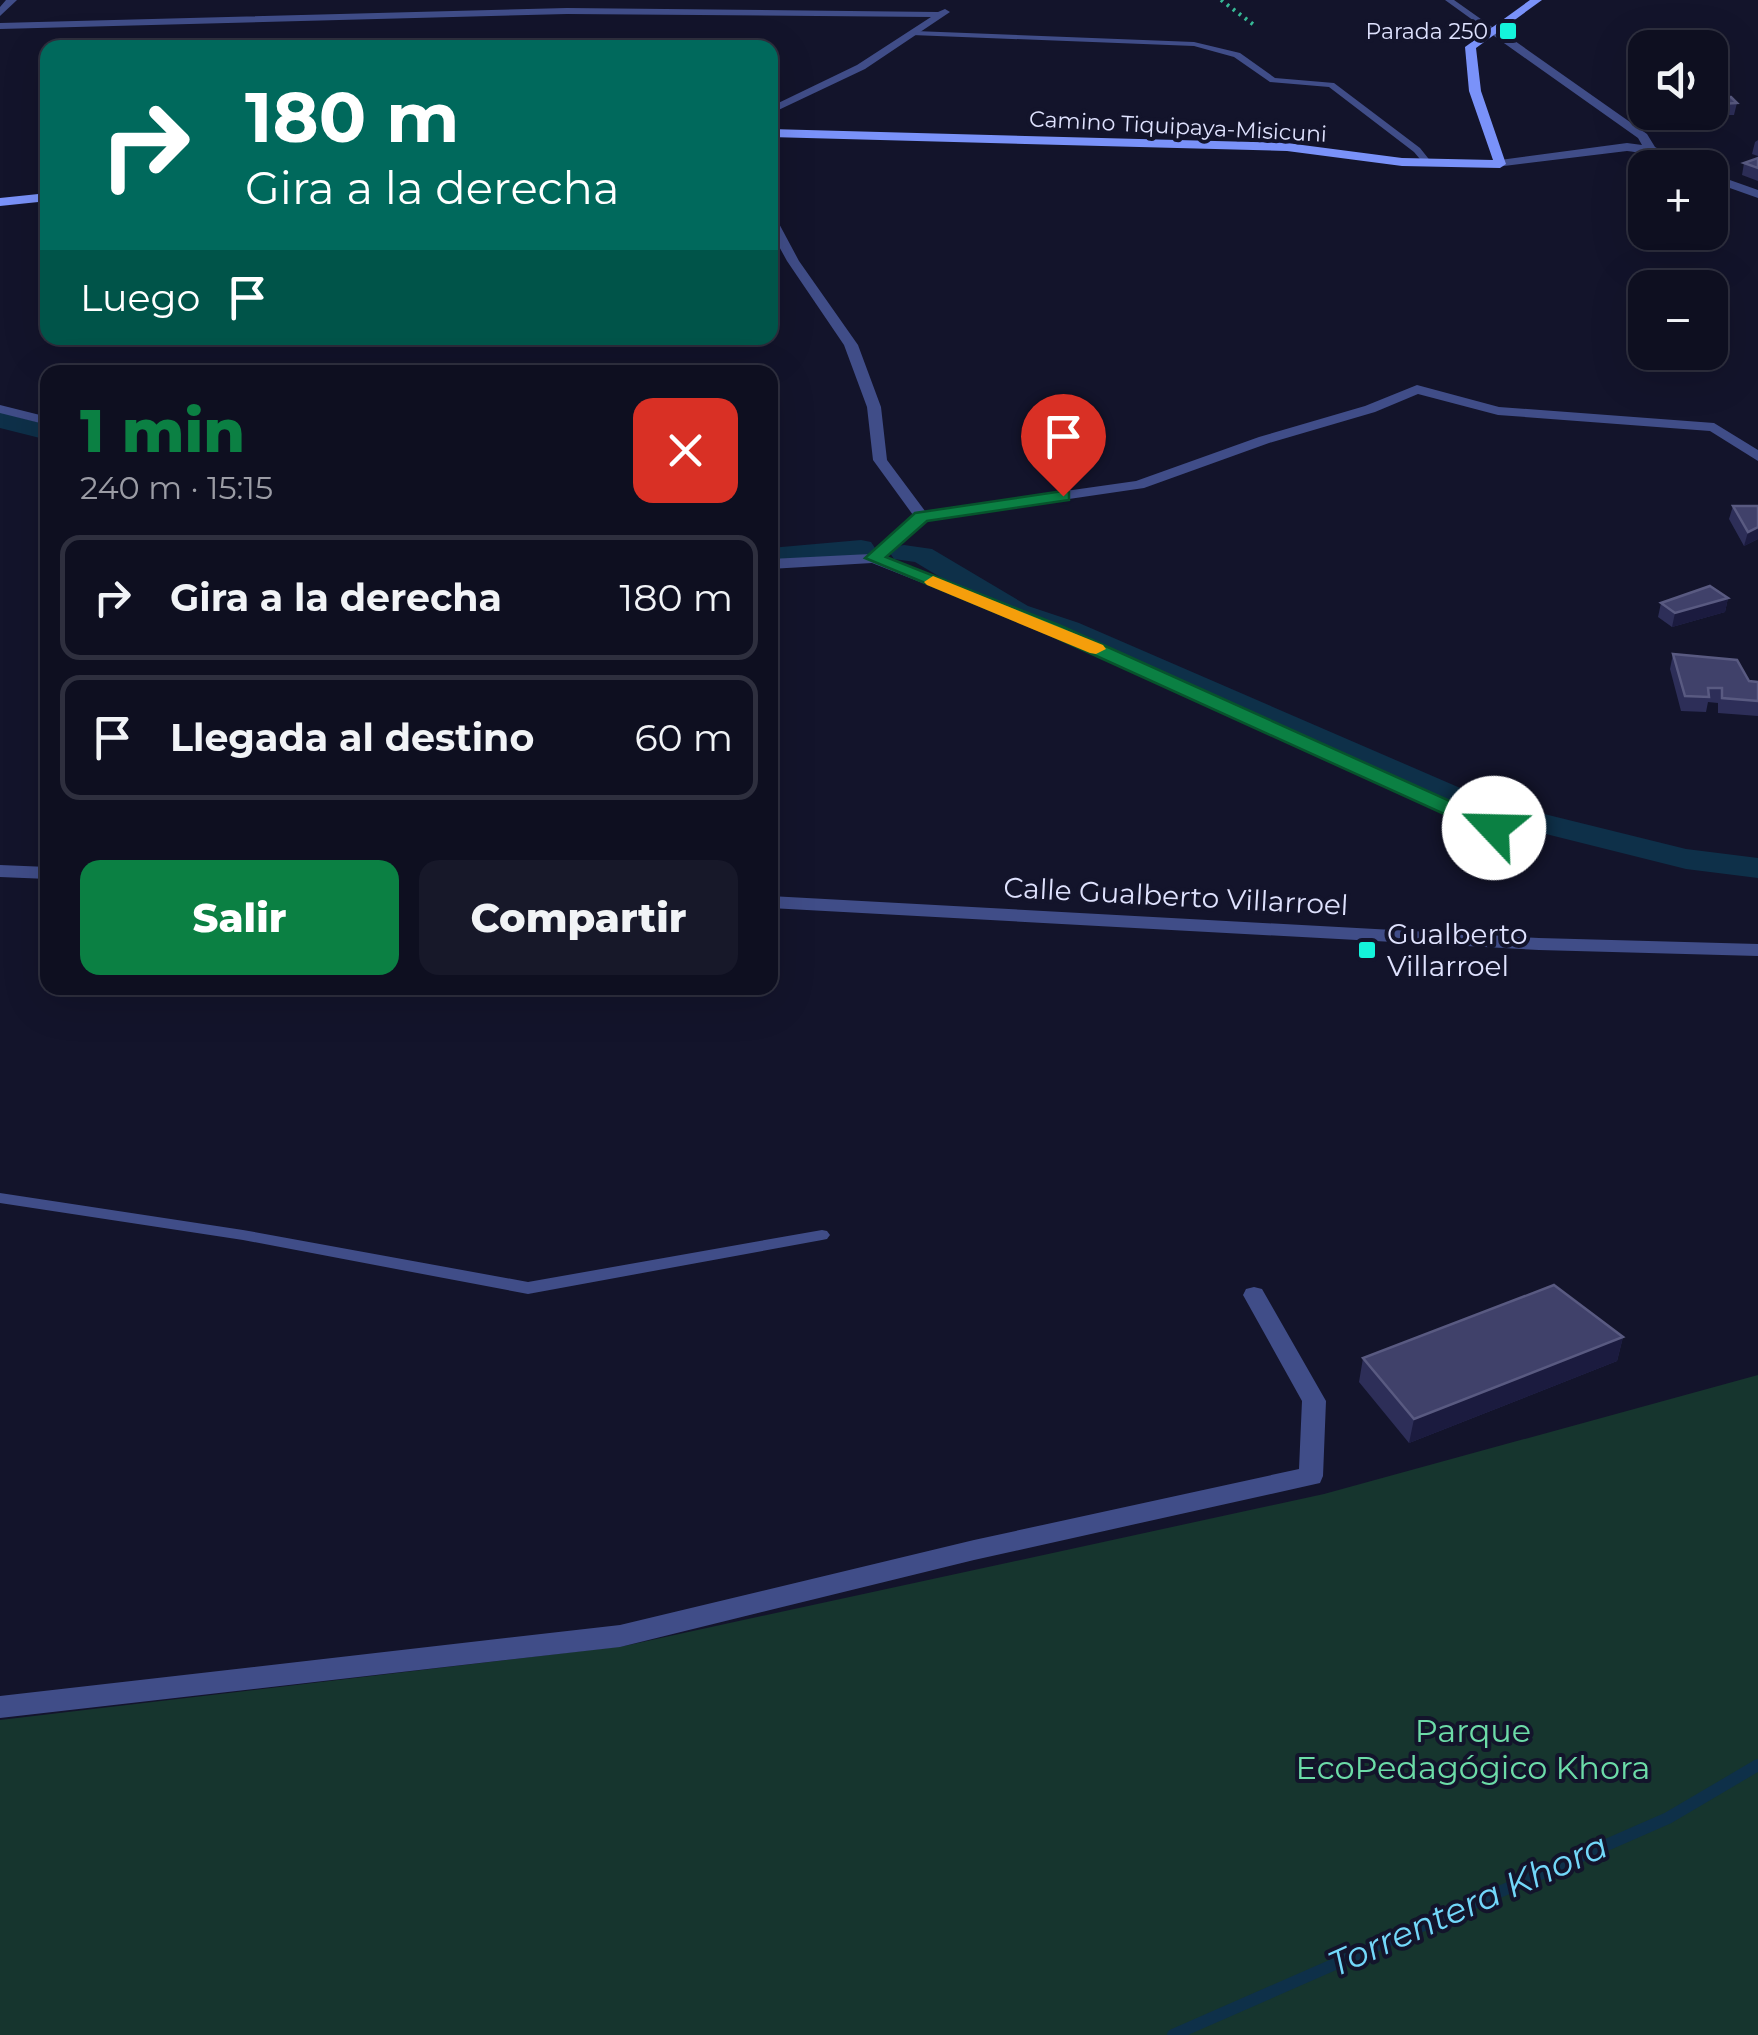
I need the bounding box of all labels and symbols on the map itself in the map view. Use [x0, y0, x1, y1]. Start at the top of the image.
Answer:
place label: Parada 250 [1365, 18, 1488, 45]
marker: Parada 250 [1497, 20, 1519, 42]
street label: Camino Tiquipaya-Misicuni [1028, 105, 1328, 148]
pin [1021, 394, 1106, 497]
position arrow [1442, 776, 1546, 880]
street label: Calle Gualberto Villarroel [1003, 870, 1349, 922]
place label: Gualberto Villarroel [1387, 917, 1527, 983]
marker: Gualberto Villarroel [1356, 939, 1378, 961]
park label: Parque EcoPedagógico Khora [1296, 1711, 1650, 1787]
water label: Torrentera Khora [1321, 1824, 1614, 1985]

